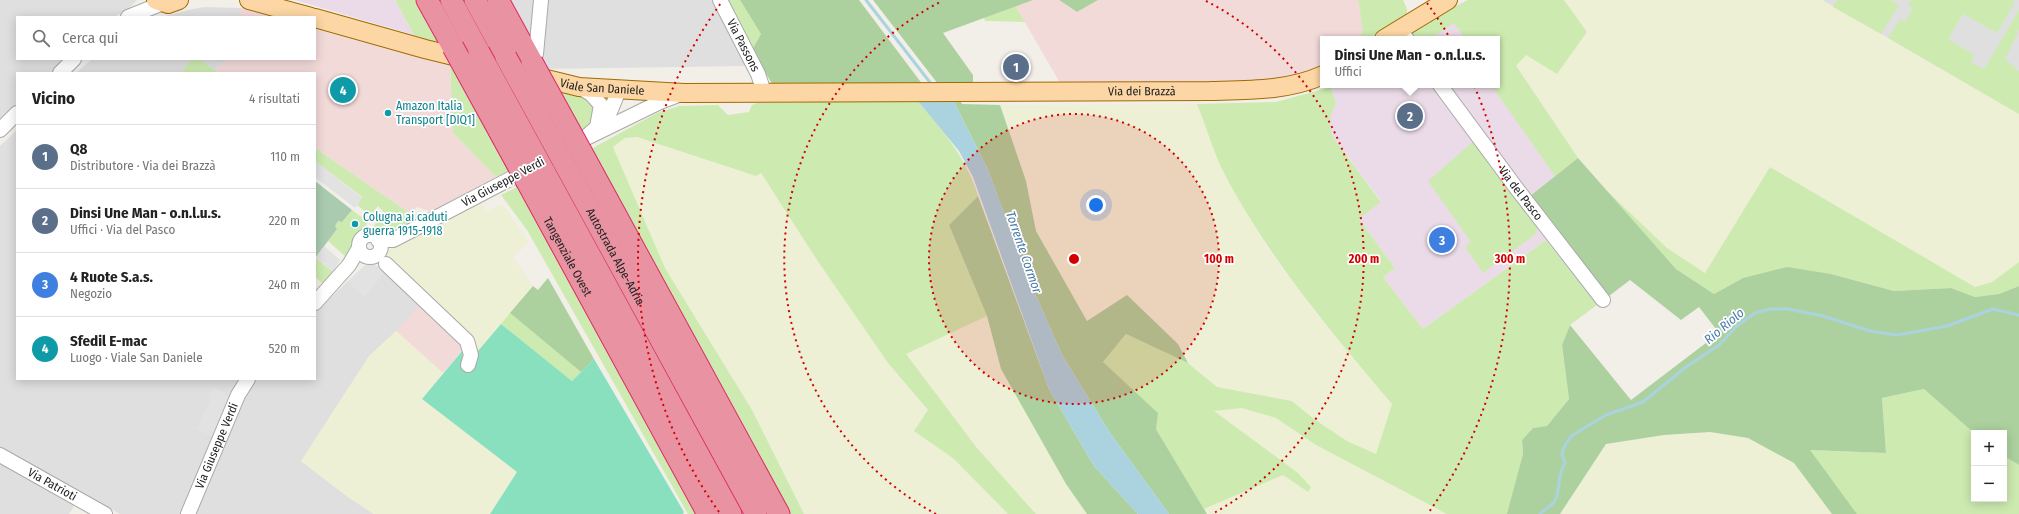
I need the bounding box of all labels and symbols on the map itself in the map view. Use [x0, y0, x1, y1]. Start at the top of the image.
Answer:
street label: Via Passons [724, 17, 763, 74]
pin: 1 [1003, 52, 1029, 82]
pin: 4 [330, 75, 356, 105]
street label: Viale San Daniele [559, 76, 645, 98]
street label: Via dei Brazzà [1108, 84, 1176, 98]
place label: Amazon Italia Transport [DIQ1] [396, 99, 475, 127]
pin: 2 [1397, 101, 1423, 131]
marker: Amazon Italia Transport [DIQ1] [383, 108, 393, 118]
street label: Via Giuseppe Verdi [459, 154, 547, 210]
street label: Via del Pasco [1496, 164, 1546, 223]
your location [1086, 195, 1106, 215]
street label: Autostrada Alpe-Adria [583, 206, 648, 308]
water label: Torrente Cormor [1003, 209, 1045, 295]
place label: Colugna ai caduti guerra 1915-1918 [363, 210, 448, 238]
street label: Tangenziale Ovest [540, 215, 595, 299]
marker: Colugna ai caduti guerra 1915-1918 [350, 219, 360, 229]
pin: 3 [1429, 225, 1455, 255]
centre of rings [1067, 252, 1081, 266]
text: 100 m [1204, 252, 1234, 266]
text: 200 m [1348, 252, 1379, 266]
text: 300 m [1494, 252, 1525, 266]
water label: Rio Riolo [1701, 305, 1747, 347]
street label: Via Giuseppe Verdi [192, 401, 241, 491]
street label: Via Patrioti [25, 465, 79, 504]

